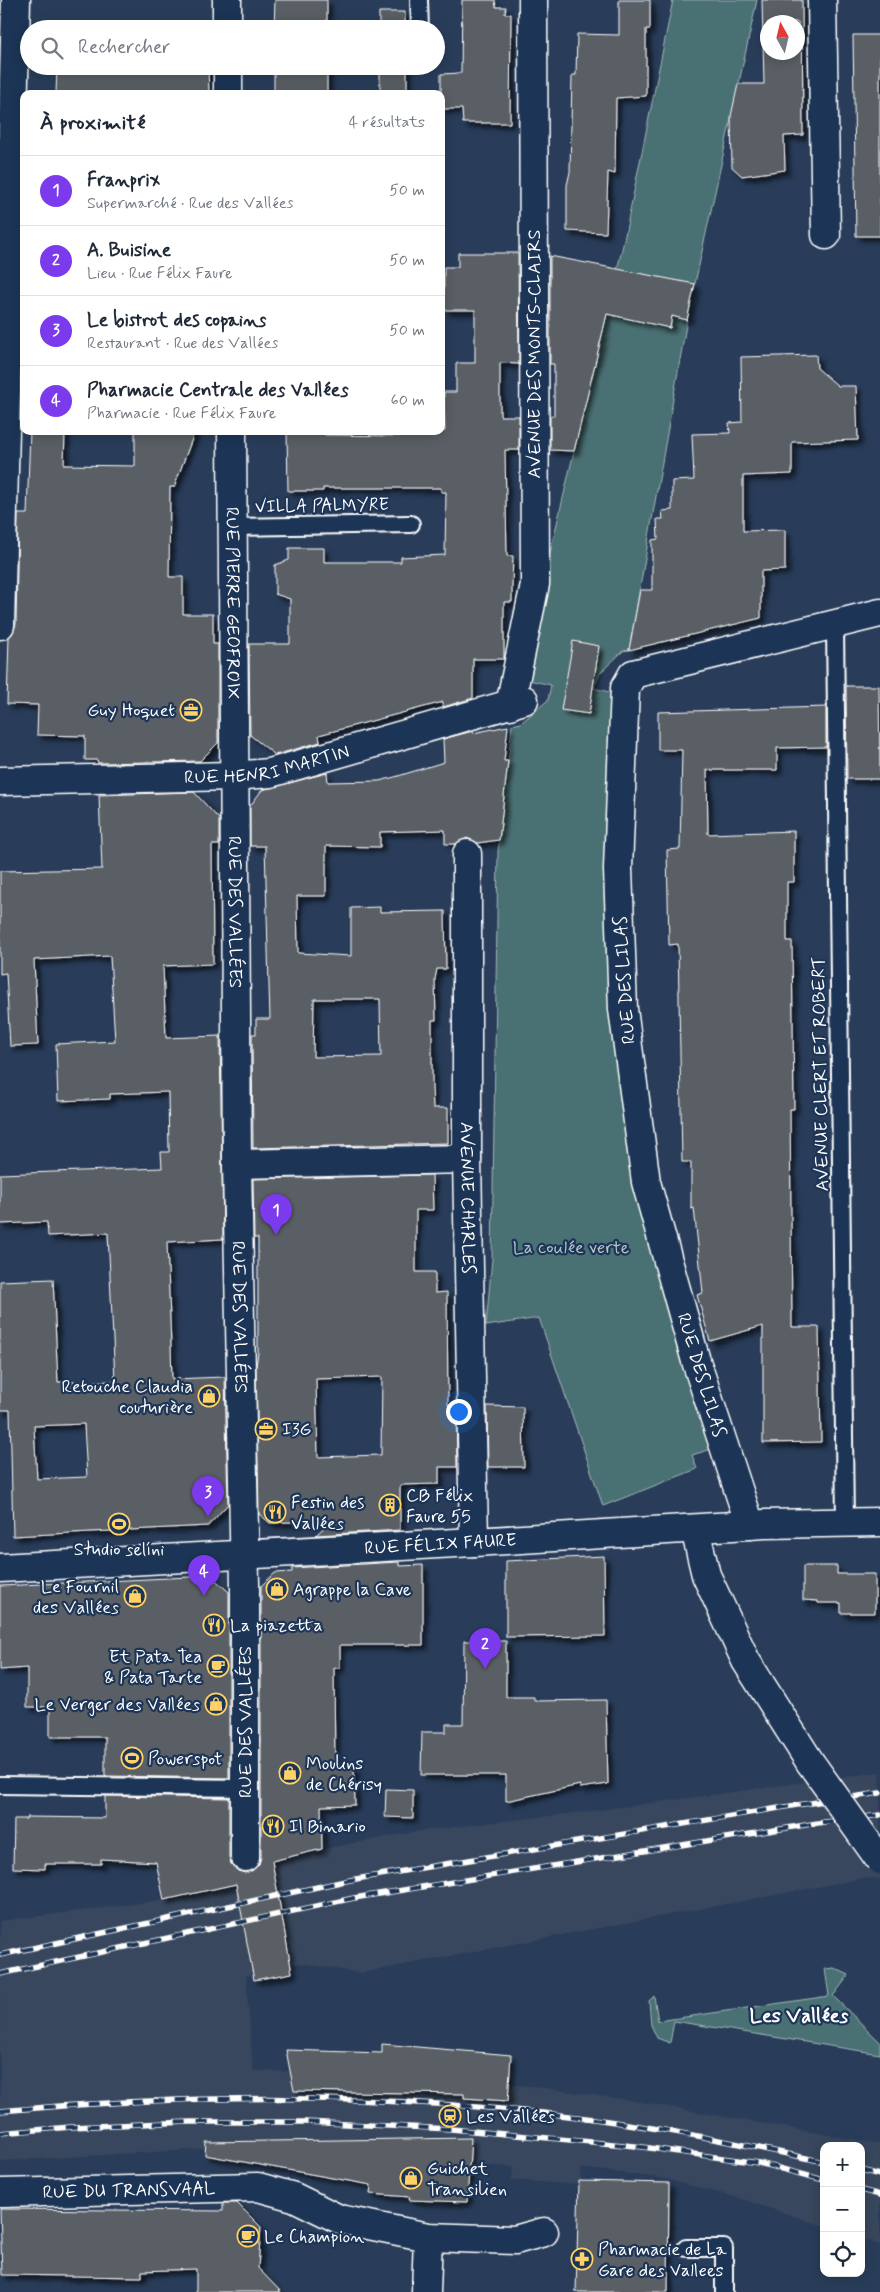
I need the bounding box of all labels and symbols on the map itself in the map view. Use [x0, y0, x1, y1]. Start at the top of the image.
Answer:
north arrow [760, 15, 805, 60]
street label: AVENUE DES MONTS-CLAIRS [523, 229, 547, 478]
street label: VILLA PALMYRE [255, 493, 389, 519]
street label: RUE PIERRE GEOFROIX [220, 507, 245, 699]
office icon: Guy Hoquet [179, 698, 203, 722]
place label: Guy Hoquet [87, 699, 175, 723]
street label: RUE HENRI MARTIN [184, 740, 352, 790]
street label: RUE DES VALLÉES [222, 836, 247, 988]
street label: RUE DES LILAS [609, 915, 641, 1045]
street label: AVENUE CLERT ET ROBERT [807, 956, 835, 1192]
street label: AVENUE CHARLES [454, 1122, 480, 1274]
pin: 1 [260, 1194, 292, 1235]
park label: La coulée verte [513, 1236, 629, 1260]
street label: RUE DES VALLÉES [225, 1241, 252, 1393]
street label: RUE DES LILAS [671, 1310, 731, 1440]
place label: Retouche Claudia couturière [61, 1375, 193, 1420]
shop icon: Retouche Claudia couturière [197, 1384, 221, 1408]
your location [446, 1399, 472, 1425]
office icon: I3G [254, 1417, 278, 1441]
place label: I3G [282, 1418, 312, 1442]
pin: 3 [192, 1476, 224, 1517]
place label: CB Félix Faure 55 [406, 1484, 473, 1529]
place label: Festin des Vallées [291, 1491, 364, 1536]
building icon: CB Félix Faure 55 [378, 1493, 402, 1517]
restaurant icon: Festin des Vallées [263, 1500, 287, 1524]
sports icon: Studio selíni [107, 1512, 131, 1536]
street label: RUE FÉLIX FAURE [364, 1528, 517, 1561]
place label: Studio selíni [74, 1538, 164, 1562]
pin: 4 [188, 1555, 220, 1596]
place label: Le Fournil des Vallées [33, 1575, 119, 1620]
shop icon: Agrappe la Cave [265, 1577, 289, 1601]
place label: Agrappe la Cave [293, 1578, 411, 1602]
shop icon: Le Fournil des Vallées [123, 1584, 147, 1608]
restaurant icon: La piazetta [202, 1613, 226, 1637]
place label: La piazetta [230, 1614, 323, 1638]
pin: 2 [469, 1628, 501, 1669]
place label: Et Pata Tea & Pata Tarte [104, 1645, 202, 1690]
street label: RUE DES VALLÉES [234, 1646, 258, 1798]
cafe icon: Et Pata Tea & Pata Tarte [206, 1654, 230, 1678]
shop icon: Le Verger des Vallées [204, 1692, 228, 1716]
place label: Le Verger des Vallées [34, 1693, 200, 1717]
sports icon: Powerspot [120, 1746, 144, 1770]
place label: Powerspot [148, 1747, 223, 1771]
place label: Moulins de Chérisy [306, 1752, 382, 1797]
shop icon: Moulins de Chérisy [278, 1761, 302, 1785]
restaurant icon: Il Binario [261, 1814, 285, 1838]
place label: Il Binario [289, 1815, 366, 1839]
district label: Les Vallées [750, 2003, 849, 2030]
station icon: Les Vallées [438, 2104, 462, 2128]
place label: Les Vallées [466, 2105, 555, 2129]
place label: Guichet Transilien [427, 2157, 507, 2202]
shop icon: Guichet Transilien [399, 2166, 423, 2190]
street label: RUE DU TRANSVAAL [42, 2177, 216, 2205]
cafe icon: Le Champion [236, 2224, 260, 2248]
place label: Le Champion [264, 2225, 364, 2249]
place label: Pharmacie de La Gare des Vallees [598, 2238, 727, 2283]
pharmacy icon: Pharmacie de La Gare des Vallees [570, 2247, 594, 2271]

